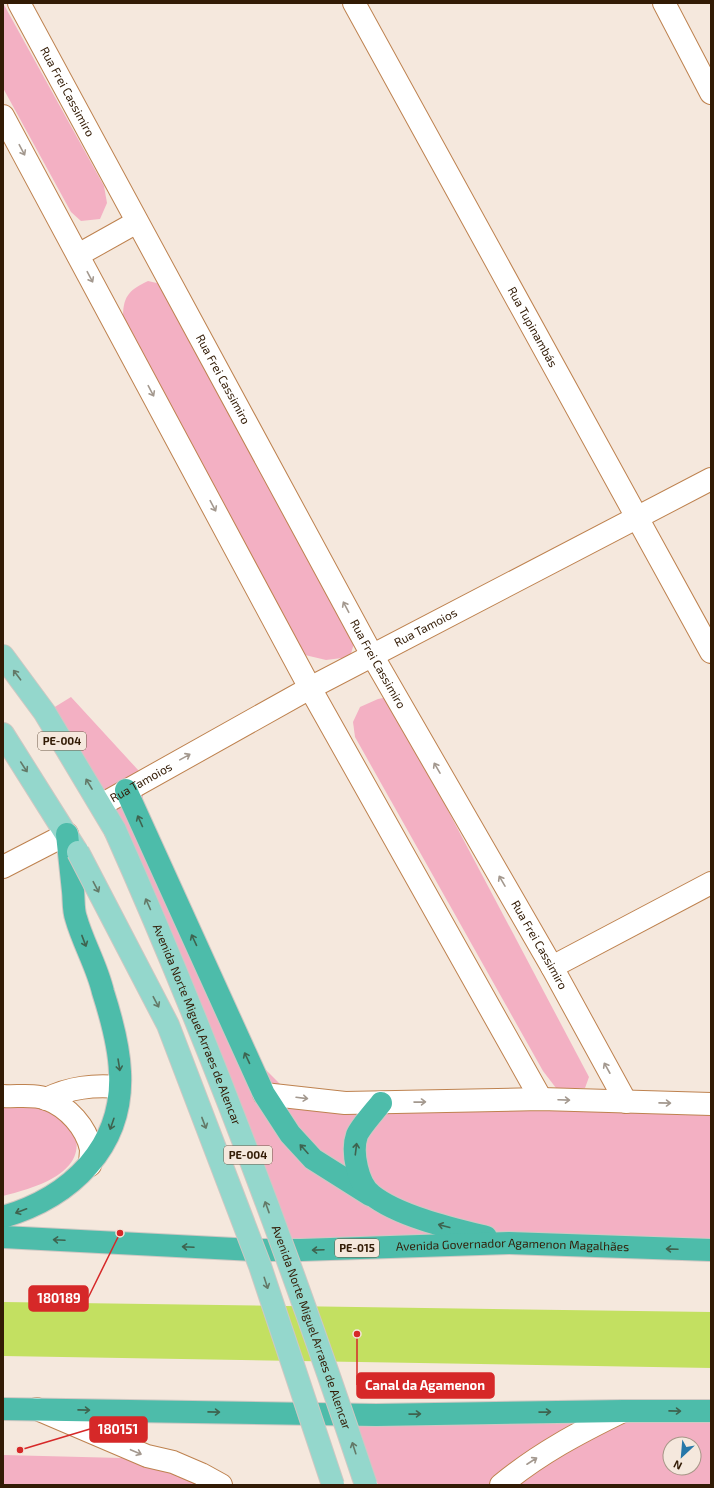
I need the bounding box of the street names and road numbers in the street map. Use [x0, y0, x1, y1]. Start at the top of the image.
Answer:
street label: Rua Frei Cassimiro [38, 44, 98, 139]
street label: Rua Tupinambás [505, 284, 561, 369]
street label: Rua Frei Cassimiro [194, 332, 254, 426]
street label: Rua Tamoios [391, 605, 459, 649]
street label: Rua Frei Cassimiro [348, 616, 409, 711]
road number: PE-004 [38, 732, 86, 750]
street label: Rua Tamoios [107, 759, 174, 805]
street label: Rua Frei Cassimiro [509, 897, 571, 992]
street label: Avenida Norte Miguel Arraes de Alencar [151, 922, 245, 1127]
road number: PE-004 [224, 1146, 272, 1164]
street label: Avenida Norte Miguel Arraes de Alencar [270, 1223, 355, 1431]
street label: Avenida Governador Agamenon Magalhães [396, 1235, 629, 1253]
road number: PE-015 [335, 1239, 379, 1257]

